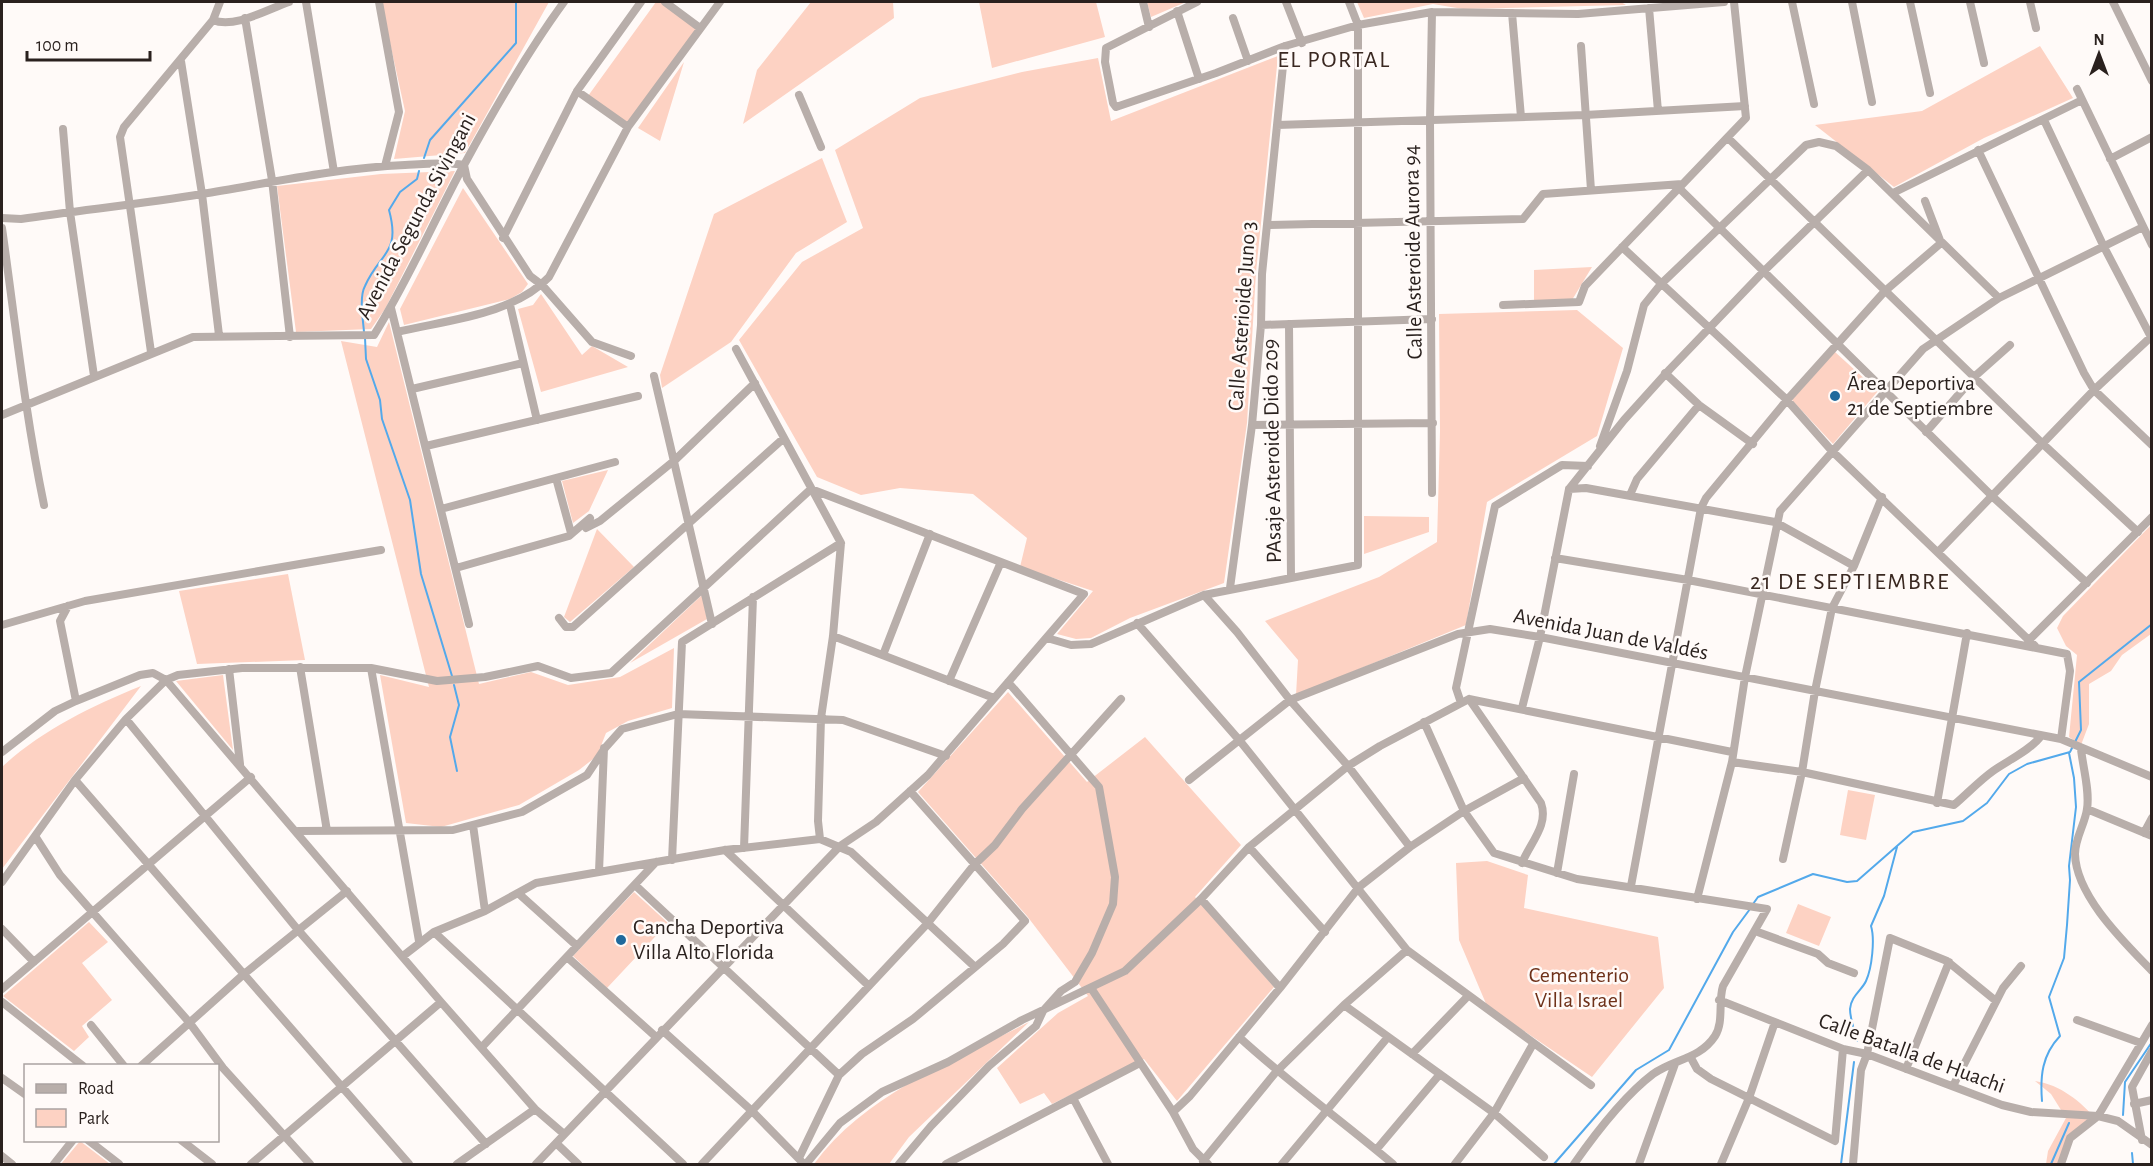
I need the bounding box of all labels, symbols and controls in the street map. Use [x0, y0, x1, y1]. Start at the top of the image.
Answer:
scale bar [27, 24, 150, 62]
north arrow [2069, 24, 2129, 84]
text: N [2093, 32, 2105, 48]
text: 100 m [36, 37, 79, 55]
district label: EL PORTAL [1277, 48, 1391, 72]
street label: Avenida Segunda Sivingani [352, 109, 480, 323]
street label: Calle Asteroide Aurora 94 [1400, 144, 1426, 360]
street label: Calle Asterioide Juno 3 [1224, 220, 1260, 412]
street label: PAsaje Asteroide Dido 209 [1259, 339, 1285, 563]
place label: Área Deportiva 21 de Septiembre [1847, 371, 1993, 419]
marker: Área Deportiva 21 de Septiembre [1828, 389, 1842, 403]
district label: 21 DE SEPTIEMBRE [1750, 570, 1950, 594]
street label: Avenida Juan de Valdés [1512, 604, 1710, 664]
place label: Cancha Deportiva Villa Alto Florida [633, 916, 784, 963]
marker: Cancha Deportiva Villa Alto Florida [614, 933, 628, 947]
park label: Cementerio Villa Israel [1529, 964, 1629, 1011]
street label: Calle Batalla de Huachi [1816, 1009, 2008, 1097]
legend [24, 1064, 219, 1142]
text: Road [78, 1080, 114, 1098]
text: Park [78, 1110, 110, 1128]

